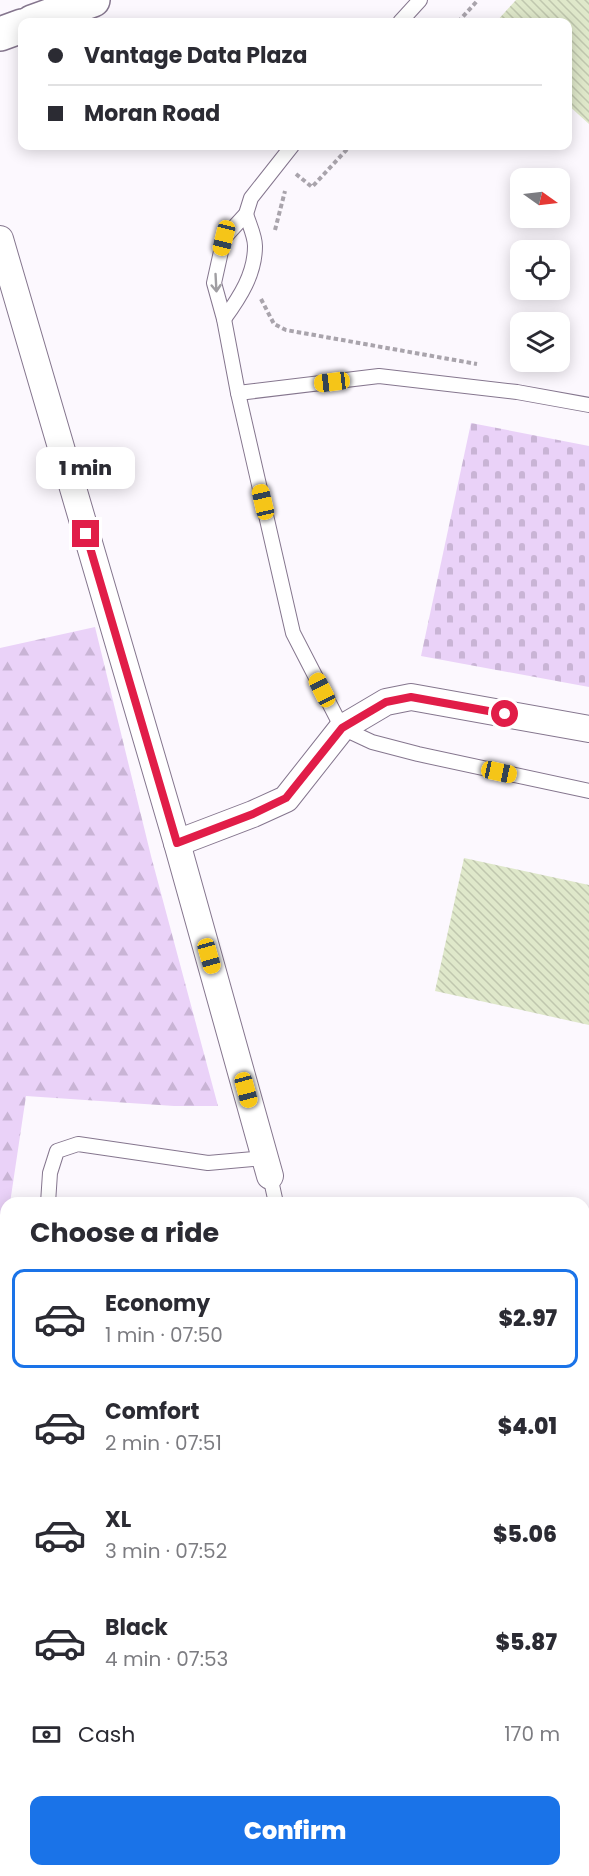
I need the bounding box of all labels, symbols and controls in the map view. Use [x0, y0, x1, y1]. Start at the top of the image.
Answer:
text: Vantage Data Plaza [84, 40, 307, 71]
text: Moran Road [84, 98, 220, 129]
north arrow [510, 168, 570, 228]
map controls [510, 168, 570, 372]
car [211, 218, 237, 258]
button: locate [510, 240, 570, 300]
one-way arrow [211, 273, 222, 292]
button: layers [510, 312, 570, 372]
car [313, 371, 351, 393]
callout: 1 min [36, 447, 136, 489]
text: 1 min [59, 454, 112, 482]
car [250, 482, 276, 522]
route end [72, 520, 99, 547]
car [306, 670, 338, 710]
route start [491, 700, 518, 727]
car [480, 759, 518, 785]
car [195, 936, 223, 976]
car [233, 1070, 259, 1110]
text: Choose a ride [30, 1214, 219, 1251]
text: Economy [105, 1288, 210, 1319]
icon: car [33, 1292, 87, 1346]
text: $2.97 [498, 1303, 557, 1334]
text: 1 min · 07:50 [105, 1321, 223, 1349]
text: Comfort [105, 1396, 199, 1427]
icon: car [33, 1400, 87, 1454]
text: $4.01 [498, 1411, 557, 1442]
text: 2 min · 07:51 [105, 1429, 222, 1457]
text: XL [105, 1504, 131, 1535]
icon: car [33, 1508, 87, 1562]
text: $5.06 [493, 1519, 557, 1550]
text: 3 min · 07:52 [105, 1537, 227, 1565]
text: Black [105, 1612, 168, 1643]
icon: car [33, 1616, 87, 1670]
text: $5.87 [496, 1627, 557, 1658]
text: 4 min · 07:53 [105, 1645, 228, 1673]
icon: cash [30, 1718, 63, 1751]
text: Cash [78, 1719, 135, 1750]
text: 170 m [504, 1720, 560, 1748]
button: Confirm [30, 1796, 560, 1865]

